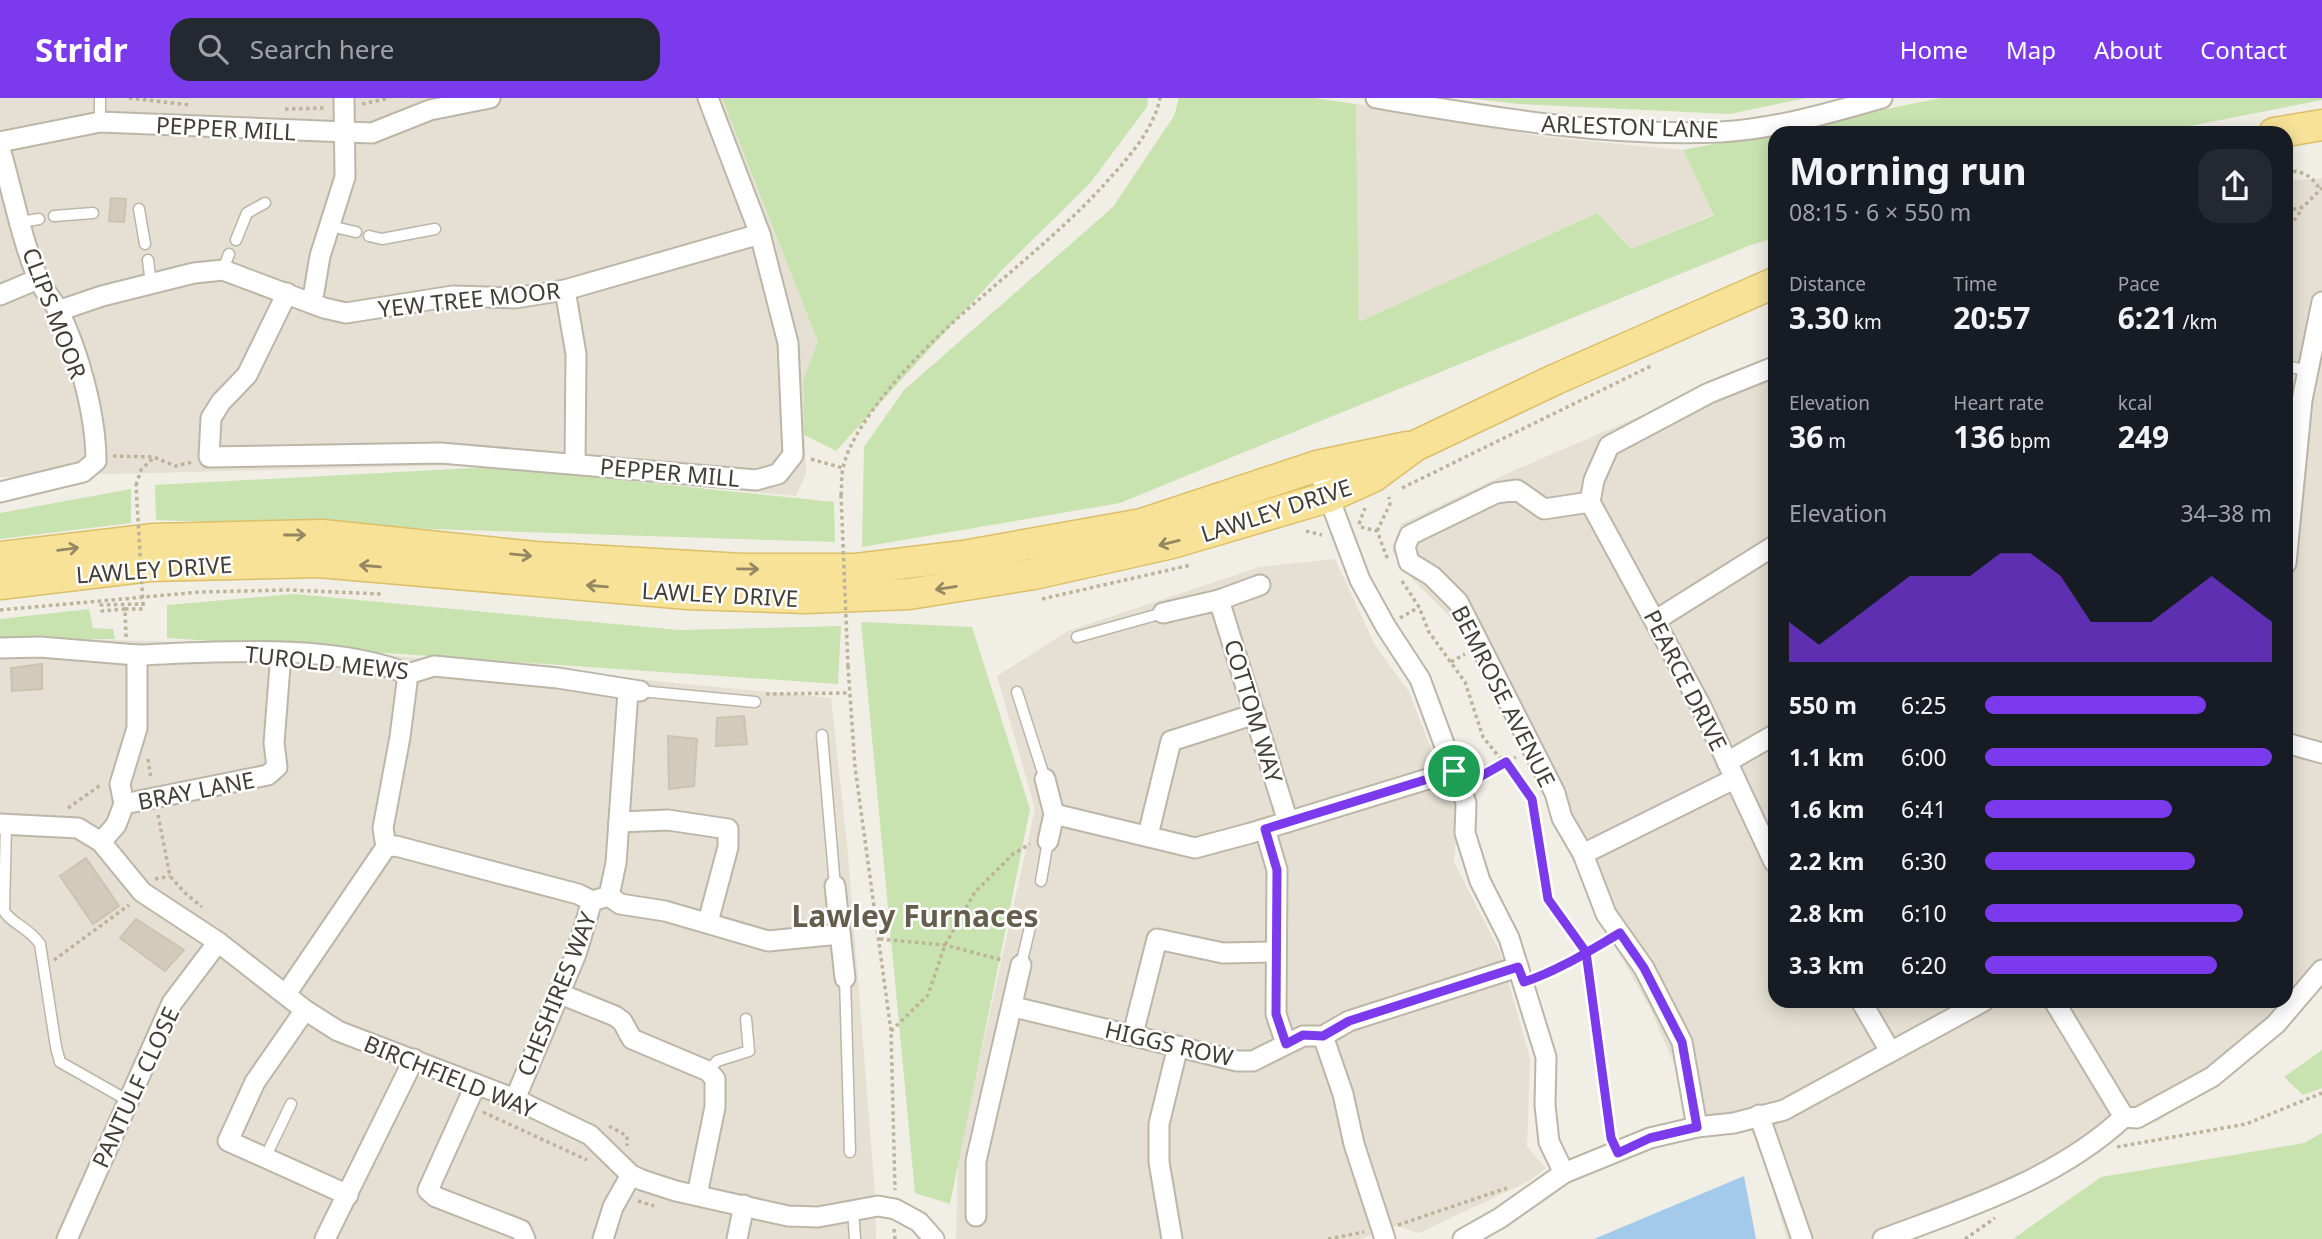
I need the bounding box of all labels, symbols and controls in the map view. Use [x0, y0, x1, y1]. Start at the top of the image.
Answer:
search box [170, 18, 660, 81]
text: Stridr [35, 27, 128, 72]
icon: search [194, 30, 232, 68]
text: Search here [250, 31, 394, 67]
text: Home [1900, 33, 1968, 66]
text: Map [2006, 33, 2056, 66]
text: About [2094, 33, 2162, 66]
text: Contact [2200, 33, 2287, 66]
street label: ARLESTON LANE [1541, 107, 1719, 145]
street label: PEPPER MILL [155, 108, 297, 148]
text: Morning run [1789, 144, 2027, 196]
button: share [2198, 149, 2272, 223]
text: 08:15 · 6 × 550 m [1789, 196, 1971, 228]
street label: CLIPS MOOR [15, 243, 95, 383]
text: Distance [1789, 271, 1866, 297]
text: Time [1953, 271, 1997, 297]
text: Pace [2118, 271, 2160, 297]
street label: YEW TREE MOOR [376, 274, 562, 324]
text: 3.30 [1789, 297, 1849, 338]
text: 20:57 [1953, 297, 2030, 338]
text: 6:21 [2118, 297, 2178, 338]
text: km [1849, 309, 1882, 335]
text: /km [2178, 309, 2218, 335]
text: Elevation [1789, 390, 1870, 416]
text: Heart rate [1953, 390, 2044, 416]
text: kcal [2118, 390, 2152, 416]
text: 36 [1789, 416, 1823, 457]
text: 136 [1953, 416, 2005, 457]
text: 249 [2118, 416, 2169, 457]
text: m [1823, 428, 1846, 454]
text: bpm [2005, 428, 2051, 454]
street label: PEPPER MILL [599, 450, 741, 494]
street label: LAWLEY DRIVE [1197, 471, 1355, 549]
text: Elevation [1789, 497, 1887, 529]
text: 34–38 m [2180, 497, 2272, 529]
one-way arrow [283, 528, 306, 542]
one-way arrow [1158, 537, 1181, 551]
one-way arrow [56, 543, 79, 556]
street label: LAWLEY DRIVE [75, 548, 233, 590]
one-way arrow [509, 549, 532, 562]
one-way arrow [359, 559, 382, 572]
one-way arrow [736, 562, 759, 576]
street label: LAWLEY DRIVE [641, 574, 799, 614]
one-way arrow [586, 579, 609, 592]
one-way arrow [935, 582, 958, 595]
street label: BEMROSE AVENUE [1444, 600, 1564, 792]
street label: PEARCE DRIVE [1637, 604, 1735, 756]
street label: COTTOM WAY [1217, 635, 1291, 788]
street label: TUROLD MEWS [244, 637, 410, 687]
text: 550 m [1789, 689, 1857, 721]
text: 6:25 [1901, 689, 1947, 721]
pin [1424, 741, 1484, 801]
text: 1.1 km [1789, 741, 1864, 773]
text: 6:00 [1901, 741, 1947, 773]
icon: arrive [1435, 752, 1473, 790]
street label: BRAY LANE [135, 763, 257, 817]
text: 1.6 km [1789, 793, 1864, 825]
text: 6:41 [1901, 793, 1947, 825]
text: 2.2 km [1789, 845, 1864, 877]
text: 6:30 [1901, 845, 1947, 877]
district label: Lawley Furnaces [792, 895, 1038, 936]
text: 2.8 km [1789, 897, 1864, 929]
text: 6:10 [1901, 897, 1947, 929]
street label: CHESHIRES WAY [509, 906, 604, 1081]
text: 3.3 km [1789, 949, 1864, 981]
text: 6:20 [1901, 949, 1947, 981]
street label: PANTULF CLOSE [84, 1001, 186, 1173]
street label: HIGGS ROW [1102, 1013, 1237, 1073]
street label: BIRCHFIELD WAY [359, 1027, 542, 1125]

